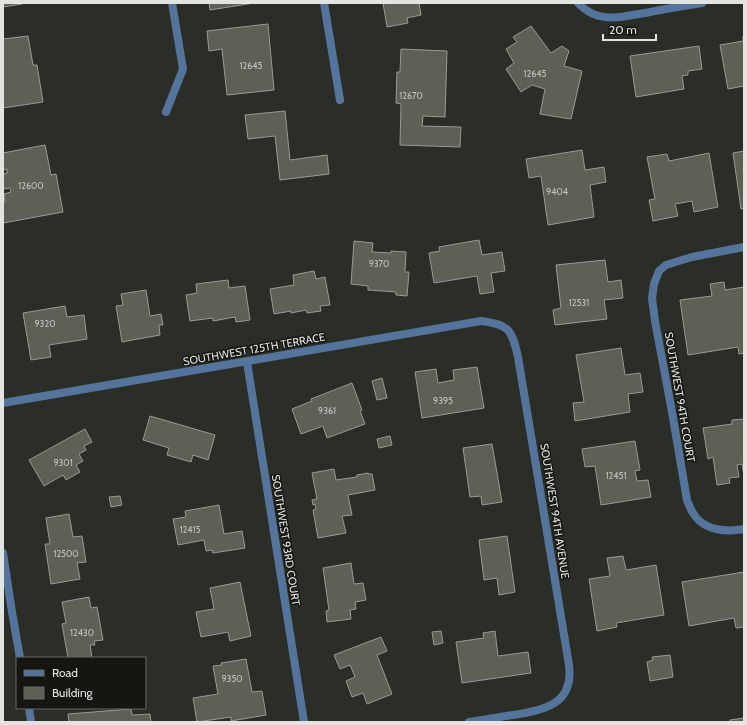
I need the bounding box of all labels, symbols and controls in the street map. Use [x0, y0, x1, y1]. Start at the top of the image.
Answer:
scale bar [603, 16, 656, 42]
text: 20 m [609, 22, 637, 37]
house number: 12645 [240, 60, 263, 71]
house number: 12645 [524, 68, 547, 79]
house number: 12670 [399, 90, 423, 101]
house number: 12600 [18, 180, 44, 191]
house number: 9404 [546, 186, 568, 197]
house number: 9370 [369, 258, 389, 269]
house number: 12531 [569, 297, 589, 308]
house number: 9320 [35, 318, 55, 329]
street label: SOUTHWEST 125TH TERRACE [182, 330, 326, 368]
street label: SOUTHWEST 94TH COURT [662, 331, 698, 463]
house number: 9395 [433, 395, 453, 406]
house number: 9361 [318, 405, 336, 416]
street label: SOUTHWEST 94TH AVENUE [537, 442, 573, 580]
house number: 9301 [53, 457, 73, 468]
house number: 12451 [606, 470, 626, 481]
street label: SOUTHWEST 93RD COURT [269, 473, 303, 607]
house number: 12415 [180, 524, 200, 535]
house number: 12500 [53, 548, 79, 559]
house number: 12430 [70, 627, 94, 638]
legend [16, 657, 146, 709]
text: Road [52, 665, 78, 680]
house number: 9350 [221, 673, 243, 684]
text: Building [52, 685, 94, 700]

